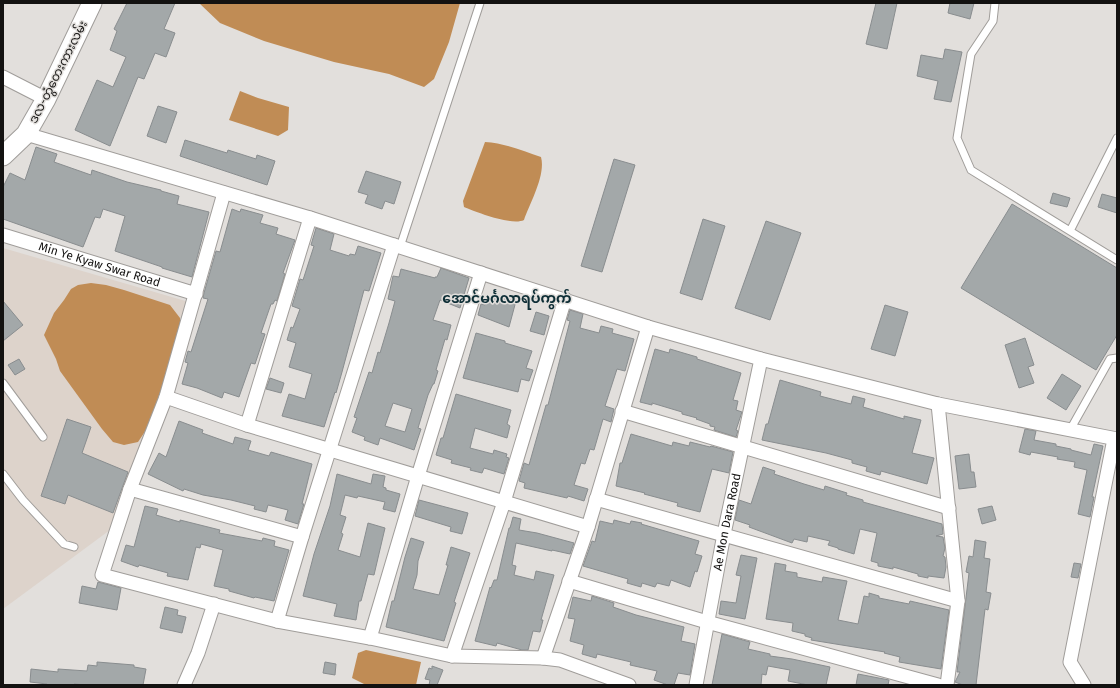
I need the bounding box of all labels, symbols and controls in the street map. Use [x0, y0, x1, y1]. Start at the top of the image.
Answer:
street label: ဒလ-တွံတေးကားလမ်း [24, 17, 93, 127]
street label: Min Ye Kyaw Swar Road [37, 239, 162, 290]
district label: အောင်မင်္ဂလာရပ်ကွက် [442, 288, 572, 310]
street label: Ae Mon Dara Road [710, 472, 744, 572]

